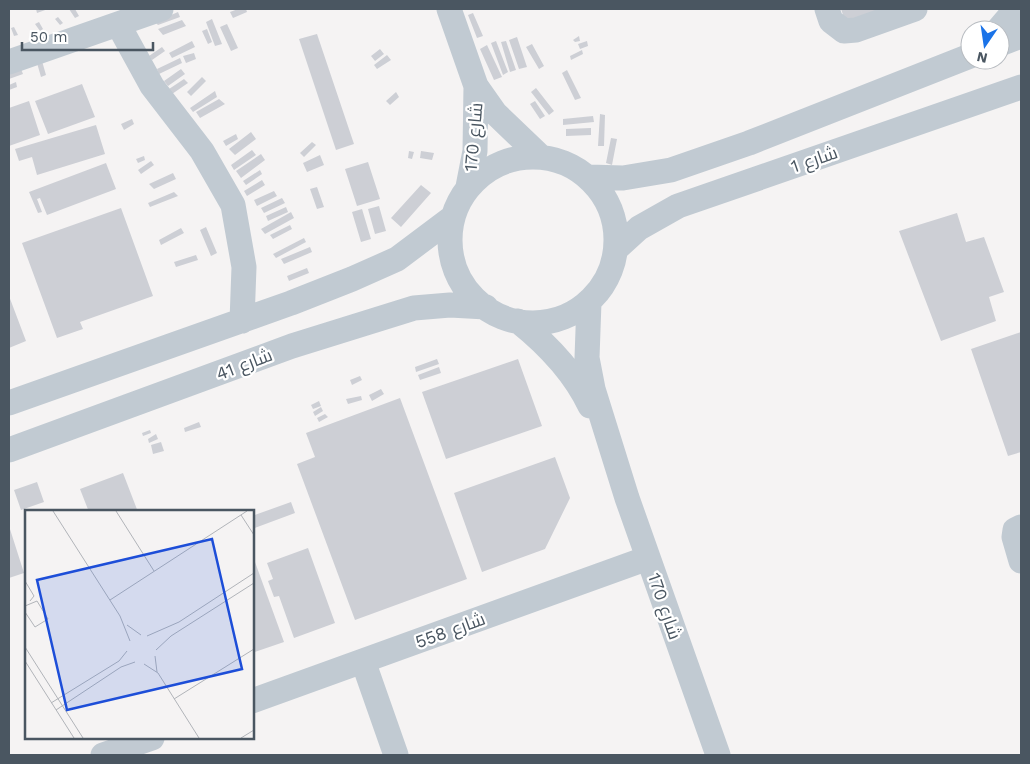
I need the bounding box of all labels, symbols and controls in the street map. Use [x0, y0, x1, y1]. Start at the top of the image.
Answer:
scale bar [22, 20, 154, 52]
north arrow [960, 20, 1010, 70]
text: 50 m [30, 28, 67, 46]
text: N [975, 49, 989, 67]
street label: شارع 170 [460, 102, 488, 172]
street label: شارع 1 [788, 141, 841, 179]
street label: شارع 41 [213, 344, 276, 386]
inset map [25, 510, 254, 739]
street label: شارع 170 [642, 570, 686, 643]
street label: شارع 558 [412, 608, 489, 654]

